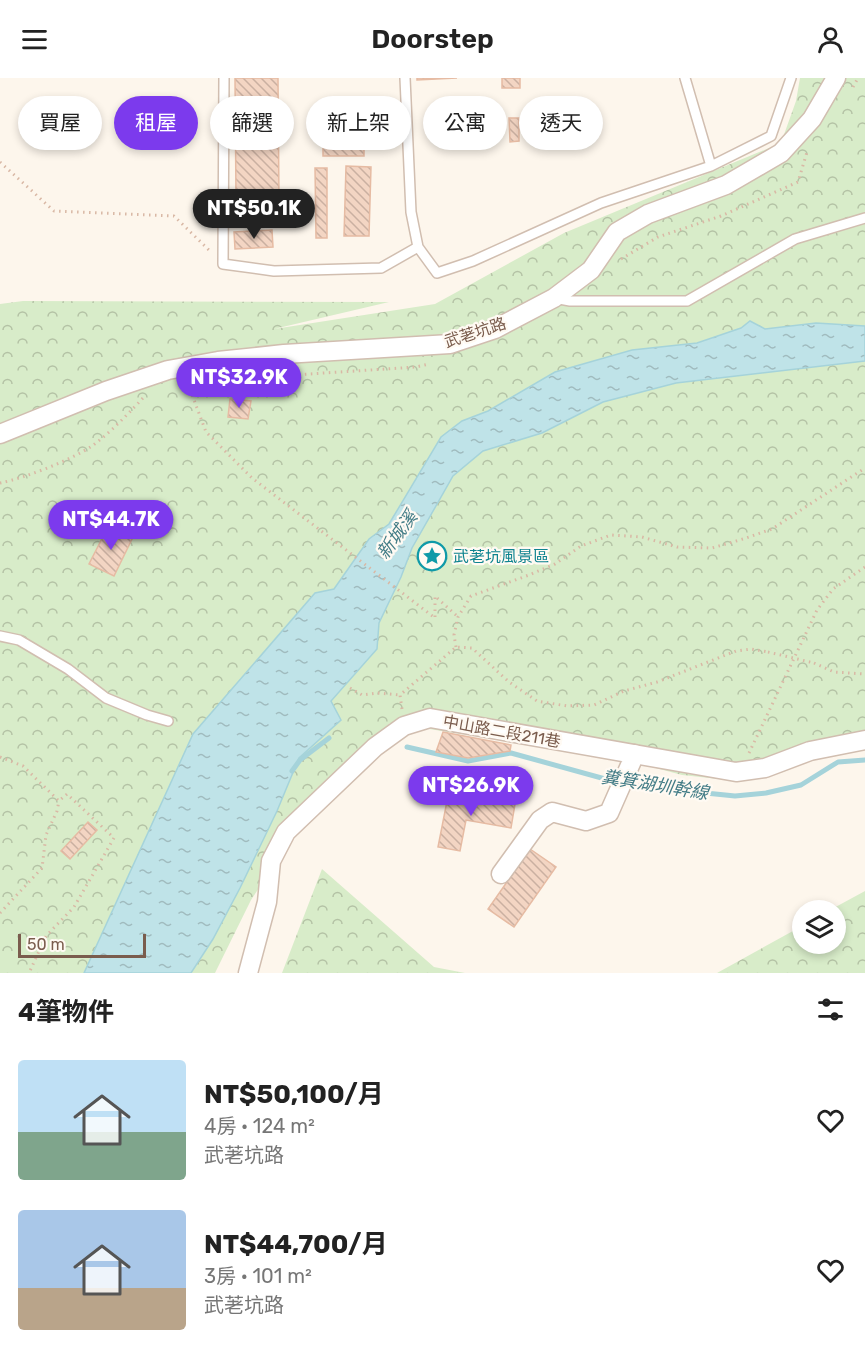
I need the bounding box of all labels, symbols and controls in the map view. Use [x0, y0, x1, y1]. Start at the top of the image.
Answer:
icon: menu [18, 23, 51, 56]
text: Doorstep [371, 23, 494, 55]
icon: person [814, 23, 847, 56]
chip: 買屋 [18, 96, 102, 150]
chip: 租屋 [114, 96, 198, 150]
chip: 篩選 [210, 96, 294, 150]
chip: 新上架 [306, 96, 411, 150]
chip: 公寓 [423, 96, 507, 150]
chip: 透天 [519, 96, 603, 150]
pin: NT$50.1K [192, 189, 316, 240]
text: NT$50.1K [207, 196, 301, 220]
street label: 武荖坑路 [442, 314, 509, 351]
pin: NT$32.9K [177, 358, 301, 409]
text: NT$32.9K [190, 365, 288, 389]
pin: NT$44.7K [49, 500, 173, 551]
water label: 新城溪 [372, 504, 424, 563]
text: NT$44.7K [62, 507, 160, 531]
place icon: 武荖坑風景區 [416, 540, 448, 572]
place label: 武荖坑風景區 [453, 547, 549, 566]
street label: 中山路二段211巷 [442, 712, 562, 751]
pin: NT$26.9K [409, 766, 533, 817]
water label: 糞箕湖圳幹線 [600, 766, 712, 805]
text: NT$26.9K [422, 773, 520, 797]
map controls [792, 900, 846, 954]
button: layers [792, 900, 846, 954]
scale bar [18, 931, 146, 958]
text: 50 m [27, 935, 65, 954]
icon: filters [814, 993, 847, 1026]
text: 4筆物件 [18, 997, 114, 1028]
text: NT$50,100/月 [204, 1079, 384, 1110]
icon: home [66, 1084, 138, 1156]
icon: heart [814, 1104, 847, 1137]
text: 4房 · 124 m² [204, 1114, 315, 1138]
text: 武荖坑路 [204, 1143, 284, 1167]
text: NT$44,700/月 [204, 1229, 388, 1260]
icon: home [66, 1234, 138, 1306]
icon: heart [814, 1254, 847, 1287]
text: 3房 · 101 m² [204, 1264, 312, 1288]
text: 武荖坑路 [204, 1293, 284, 1317]

